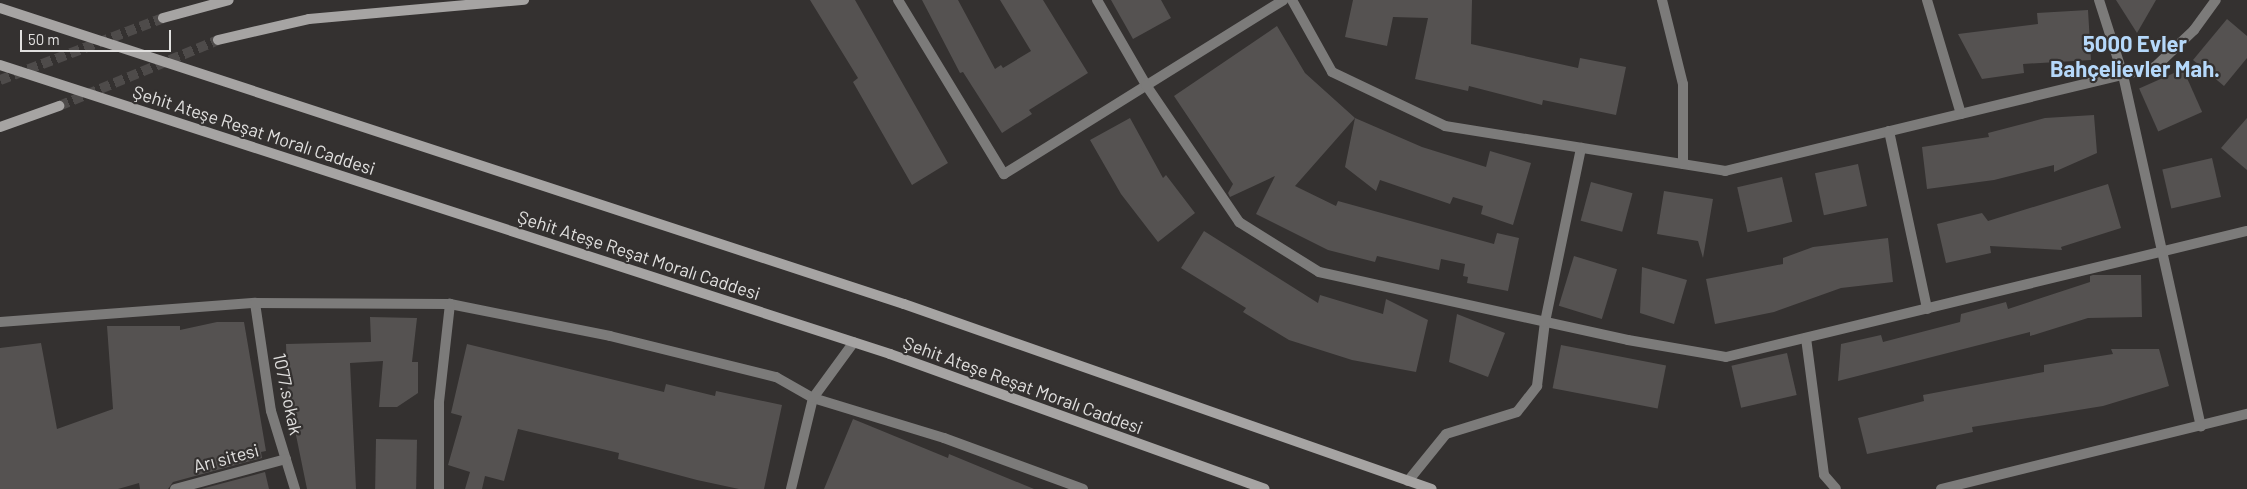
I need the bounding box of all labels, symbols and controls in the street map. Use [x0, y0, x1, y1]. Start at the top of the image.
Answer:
scale bar [22, 20, 174, 52]
text: 50 m [28, 30, 60, 48]
district label: 5000 Evler Bahçelievler Mah. [2050, 30, 2220, 81]
street label: Şehit Ateşe Reşat Moralı Caddesi [130, 81, 378, 179]
street label: Şehit Ateşe Reşat Moralı Caddesi [515, 206, 763, 304]
street label: Şehit Ateşe Reşat Moralı Caddesi [900, 331, 1146, 439]
street label: 1077.sokak [269, 351, 307, 437]
street label: Arı sitesi [191, 439, 261, 477]

